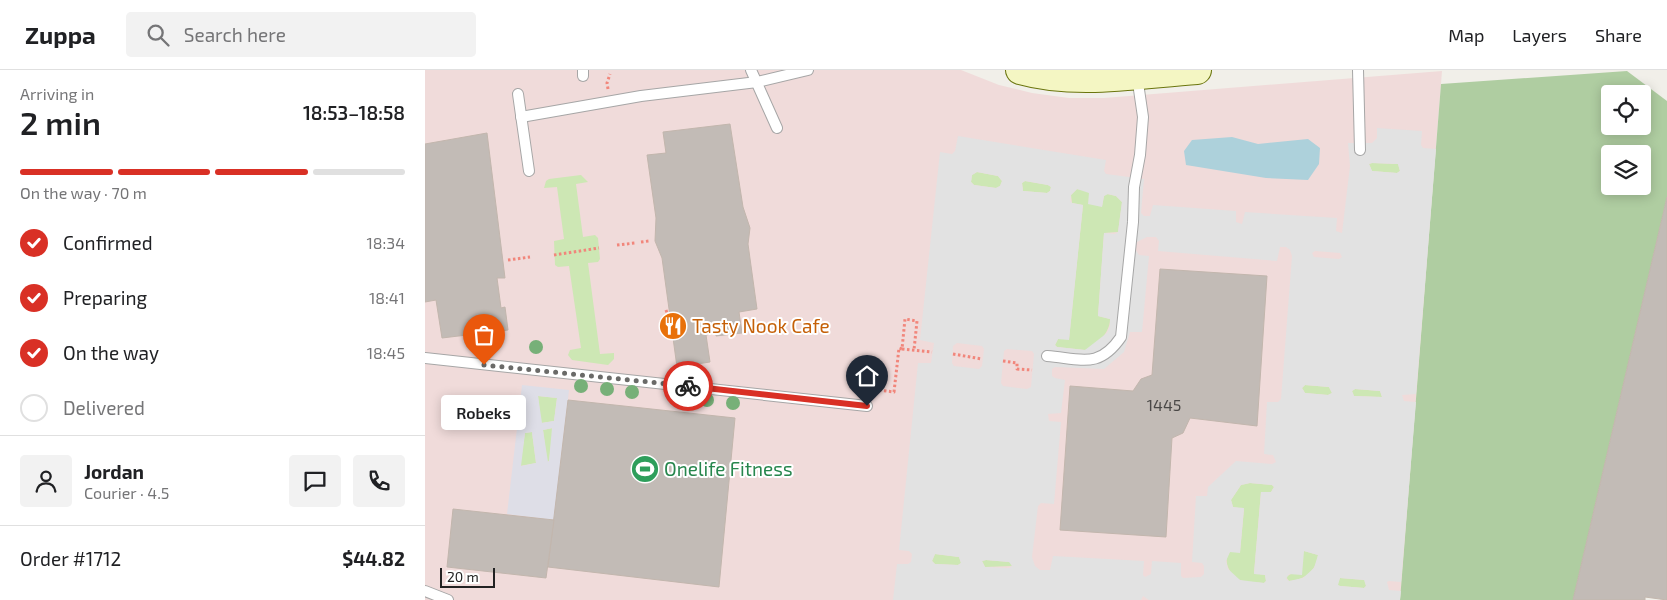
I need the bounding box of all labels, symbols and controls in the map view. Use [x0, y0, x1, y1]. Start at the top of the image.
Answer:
search box [126, 12, 476, 57]
text: Zuppa [25, 20, 96, 49]
icon: search [144, 21, 172, 49]
text: Search here [184, 23, 286, 46]
text: Map [1448, 24, 1484, 46]
text: Layers [1512, 24, 1567, 46]
text: Share [1595, 24, 1642, 46]
text: Arriving in [20, 84, 94, 103]
map controls [1601, 85, 1651, 195]
button: locate [1601, 85, 1651, 135]
text: 18:53–18:58 [303, 101, 405, 124]
text: 2 min [20, 103, 101, 141]
button: layers [1601, 145, 1651, 195]
text: On the way · 70 m [20, 183, 147, 202]
icon: check [20, 229, 48, 257]
text: Confirmed [63, 231, 153, 254]
text: 18:34 [366, 233, 405, 252]
icon: check [20, 284, 48, 312]
text: Preparing [63, 286, 147, 309]
text: 18:41 [369, 288, 405, 307]
restaurant icon: Tasty Nook Cafe [658, 311, 688, 341]
pin [463, 314, 505, 365]
place label: Tasty Nook Cafe [692, 314, 830, 337]
icon: bag [470, 321, 498, 349]
icon: check [20, 339, 48, 367]
text: On the way [63, 341, 159, 364]
text: 18:45 [367, 343, 405, 362]
pin [846, 355, 888, 406]
courier [663, 361, 713, 411]
icon: home [853, 362, 881, 390]
icon: bike [674, 372, 702, 400]
callout: Robeks [442, 395, 527, 430]
house number: 1445 [1147, 395, 1181, 414]
text: Delivered [63, 396, 145, 419]
text: Robeks [456, 403, 511, 422]
sports icon: Onelife Fitness [630, 454, 660, 484]
button: person [20, 455, 72, 507]
button: chat [289, 455, 341, 507]
button: phone [353, 455, 405, 507]
place label: Onelife Fitness [664, 457, 793, 480]
text: Jordan [84, 460, 144, 483]
text: Courier · 4.5 [84, 483, 169, 502]
text: Order #1712 [20, 547, 121, 570]
text: $44.82 [342, 547, 405, 570]
scale bar [440, 565, 495, 588]
text: 20 m [447, 568, 479, 585]

